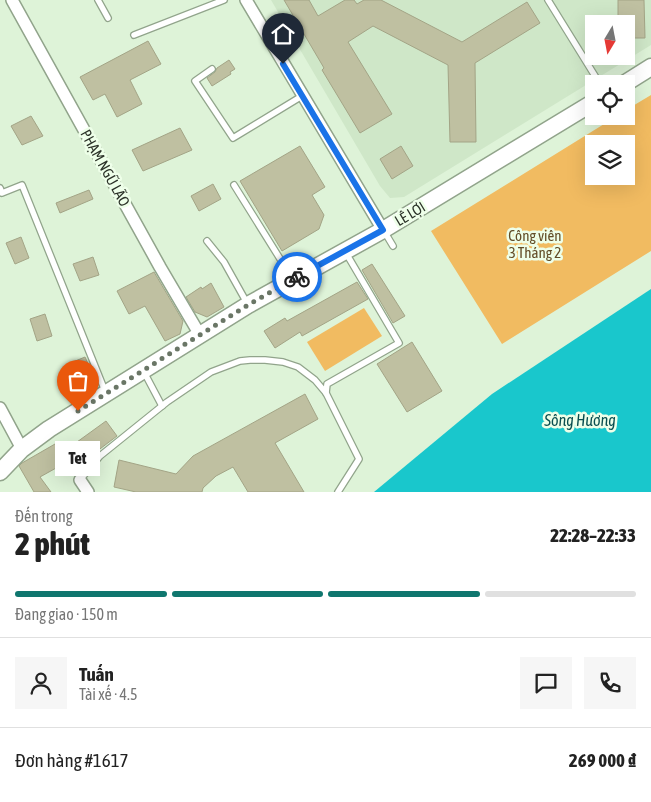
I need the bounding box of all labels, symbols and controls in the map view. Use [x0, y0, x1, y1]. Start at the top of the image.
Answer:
pin [262, 13, 304, 64]
north arrow [585, 15, 635, 65]
map controls [585, 15, 635, 185]
icon: home [269, 20, 297, 48]
button: locate [585, 75, 635, 125]
street label: PHẠM NGŨ LÃO [77, 126, 134, 209]
button: layers [585, 135, 635, 185]
street label: LÊ LỢI [392, 198, 428, 229]
park label: Công viên 3 Tháng 2 [508, 227, 562, 261]
courier [272, 252, 322, 302]
icon: bike [283, 263, 311, 291]
pin [57, 360, 99, 411]
icon: bag [64, 367, 92, 395]
water label: Sông Hương [543, 411, 616, 430]
callout: Tet [56, 441, 100, 476]
text: Tet [69, 449, 86, 467]
text: Đến trong [15, 507, 73, 525]
text: 22:28–22:33 [550, 524, 636, 546]
text: 2 phút [15, 525, 90, 562]
text: Đang giao · 150 m [15, 605, 118, 623]
button: person [15, 657, 67, 709]
button: chat [520, 657, 572, 709]
button: phone [584, 657, 636, 709]
text: Tuấn [79, 663, 114, 685]
text: Tài xế · 4.5 [79, 685, 137, 703]
text: Đơn hàng #1617 [15, 749, 129, 771]
text: 269 000 ₫ [569, 749, 636, 771]

